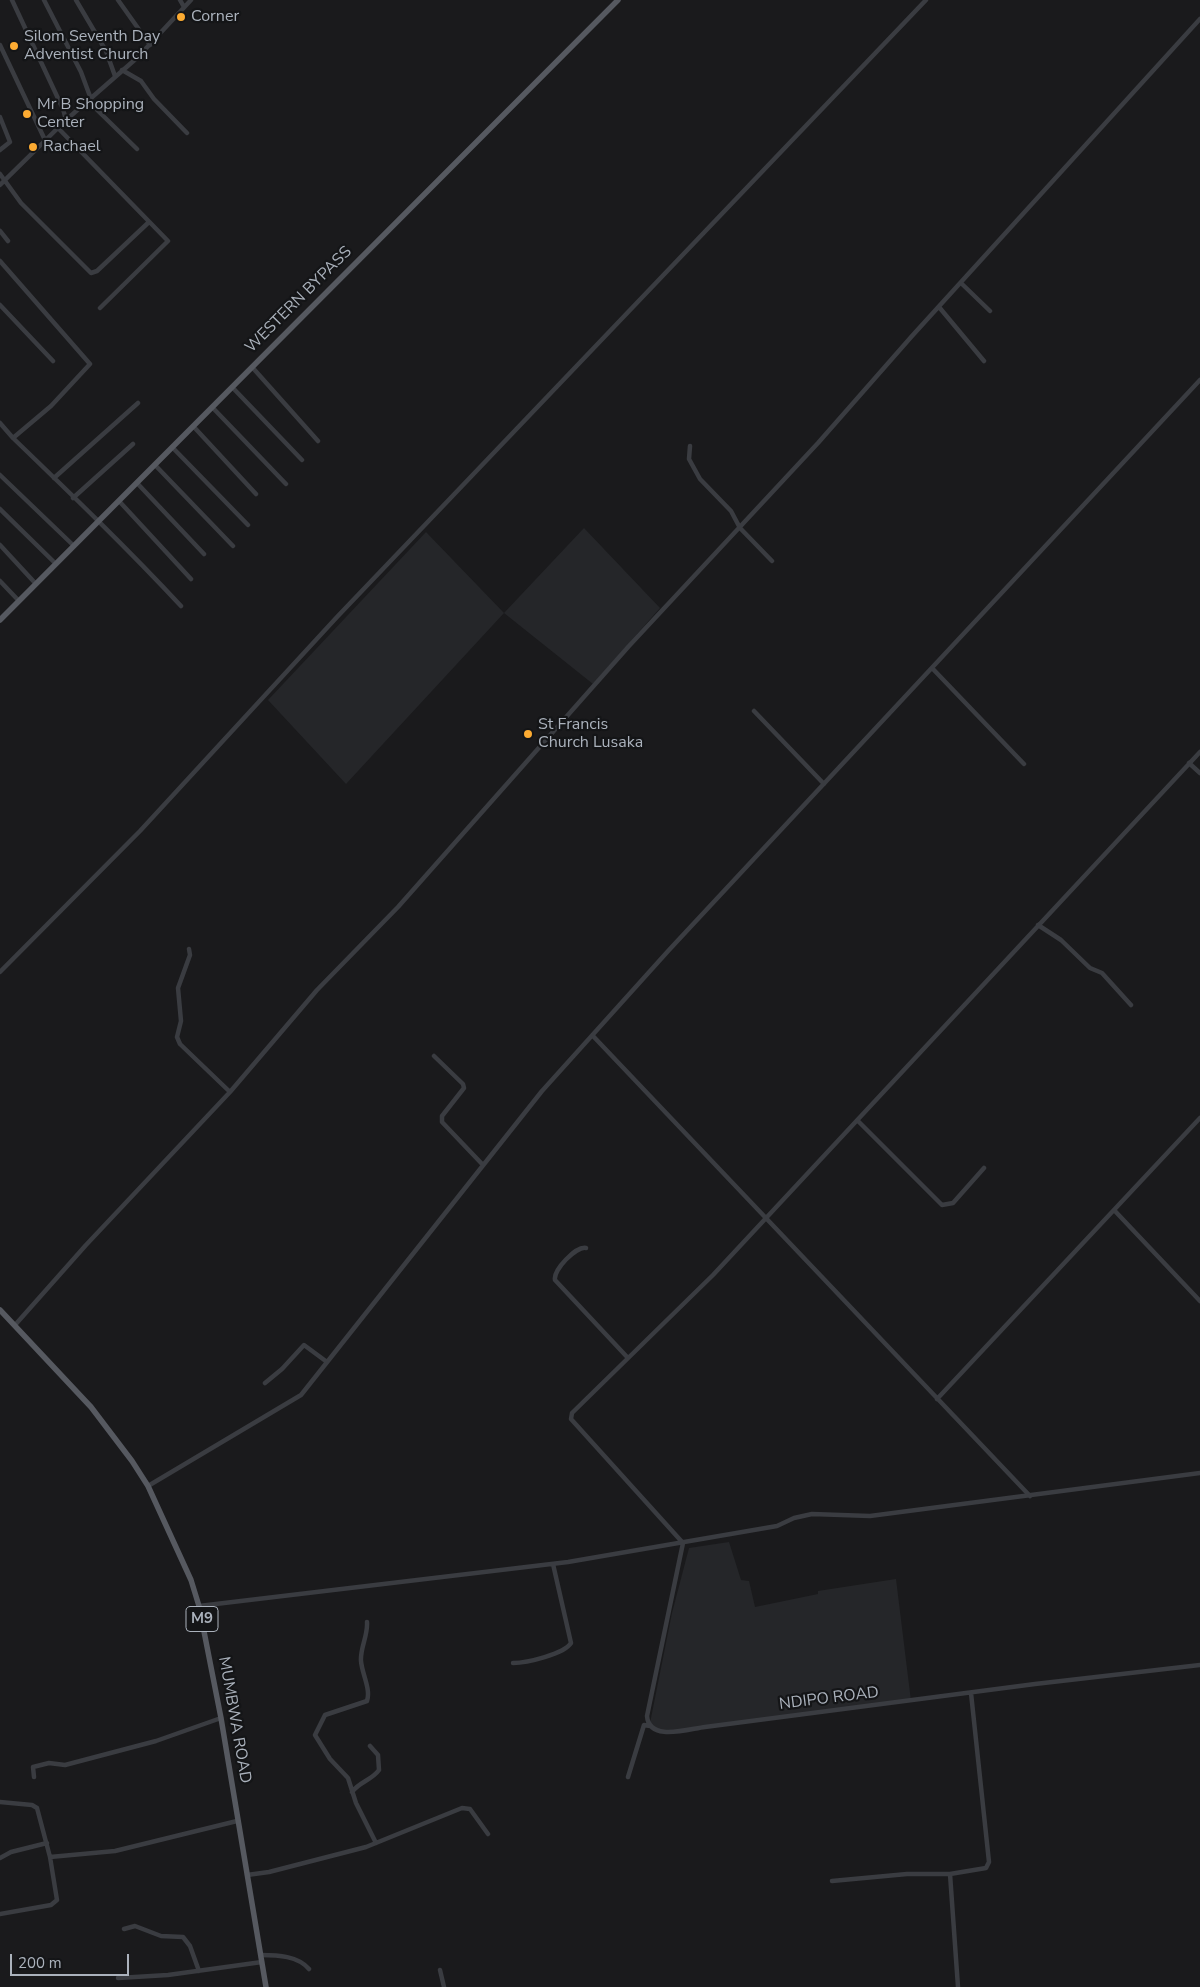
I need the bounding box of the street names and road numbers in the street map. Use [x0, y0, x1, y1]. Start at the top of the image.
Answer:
street label: WESTERN BYPASS [242, 243, 356, 357]
road number: M9 [186, 1606, 218, 1632]
street label: MUMBWA ROAD [213, 1655, 255, 1785]
street label: NDIPO ROAD [778, 1683, 880, 1715]

